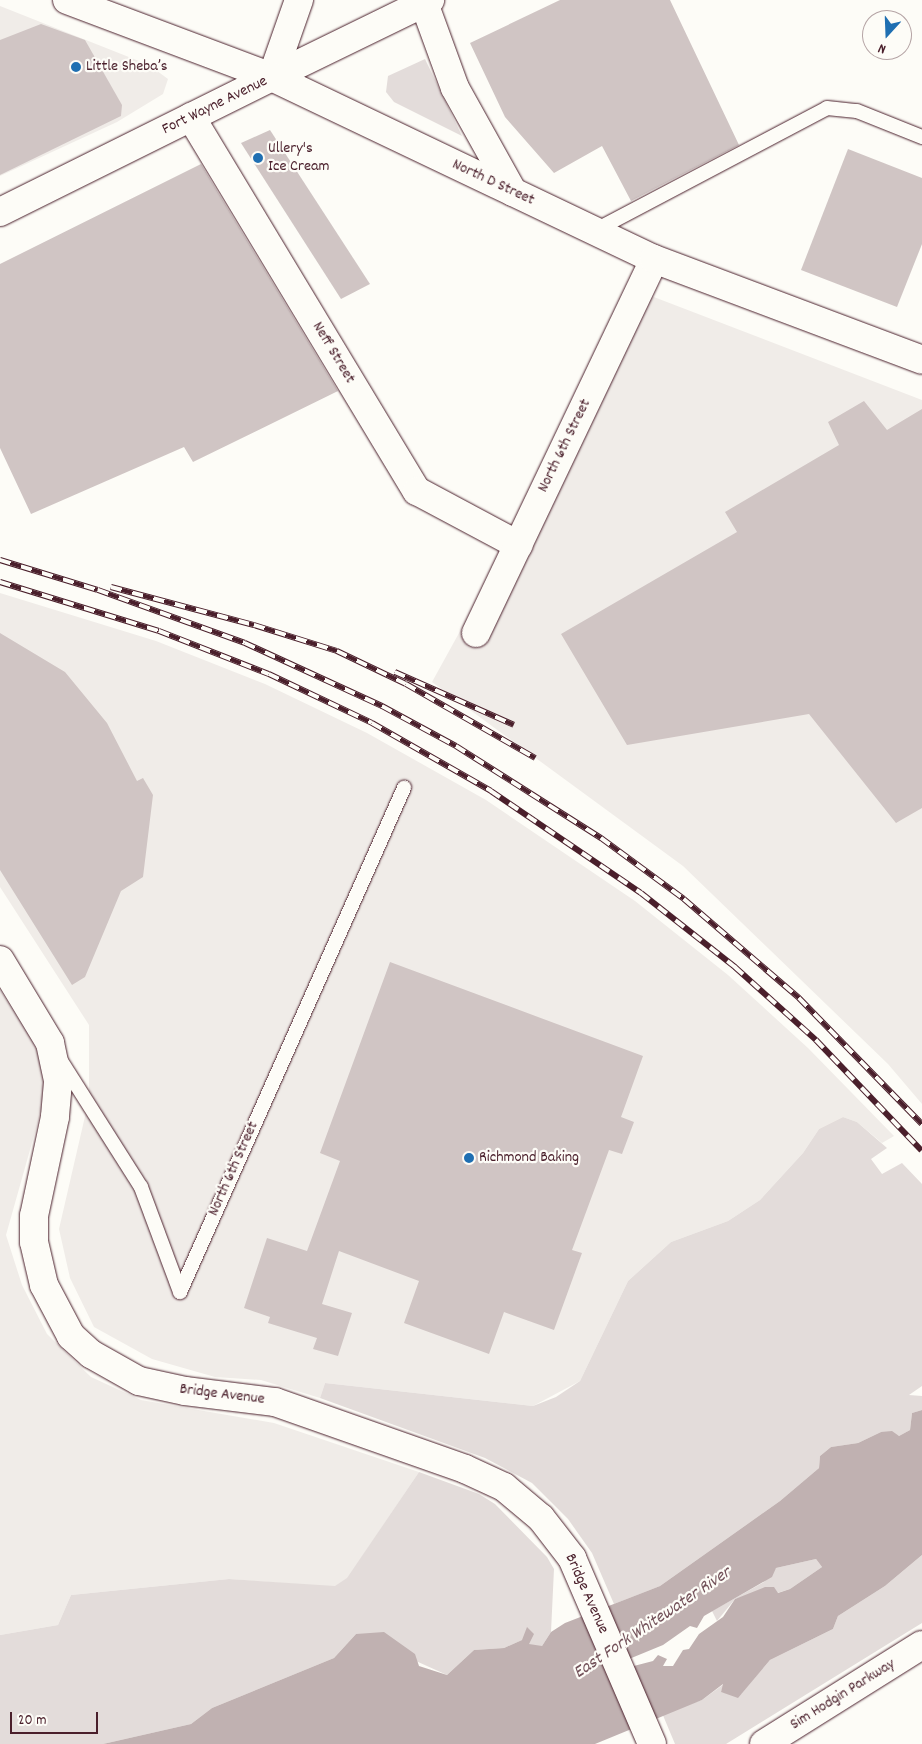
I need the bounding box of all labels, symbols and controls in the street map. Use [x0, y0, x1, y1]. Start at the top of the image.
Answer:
north arrow [862, 10, 912, 60]
text: N [876, 38, 889, 59]
place label: Little Sheba’s [86, 57, 168, 77]
marker: Little Sheba’s [70, 61, 82, 73]
street label: Fort Wayne Avenue [159, 72, 271, 140]
place label: Ullery's Ice Cream [268, 139, 329, 177]
marker: Ullery's Ice Cream [252, 152, 264, 164]
street label: North D Street [449, 156, 537, 210]
street label: Neff Street [307, 319, 359, 387]
street label: North 6th Street [534, 396, 596, 496]
street label: North 6th Street [205, 1119, 263, 1219]
place label: Richmond Baking [479, 1148, 579, 1168]
marker: Richmond Baking [463, 1152, 475, 1164]
street label: Bridge Avenue [178, 1380, 266, 1410]
street label: Bridge Avenue [560, 1551, 612, 1637]
water label: East Fork Whitewater River [570, 1563, 736, 1685]
street label: Sim Hodgin Parkway [787, 1655, 899, 1735]
scale bar [12, 1702, 100, 1734]
text: 20 m [18, 1710, 46, 1732]

